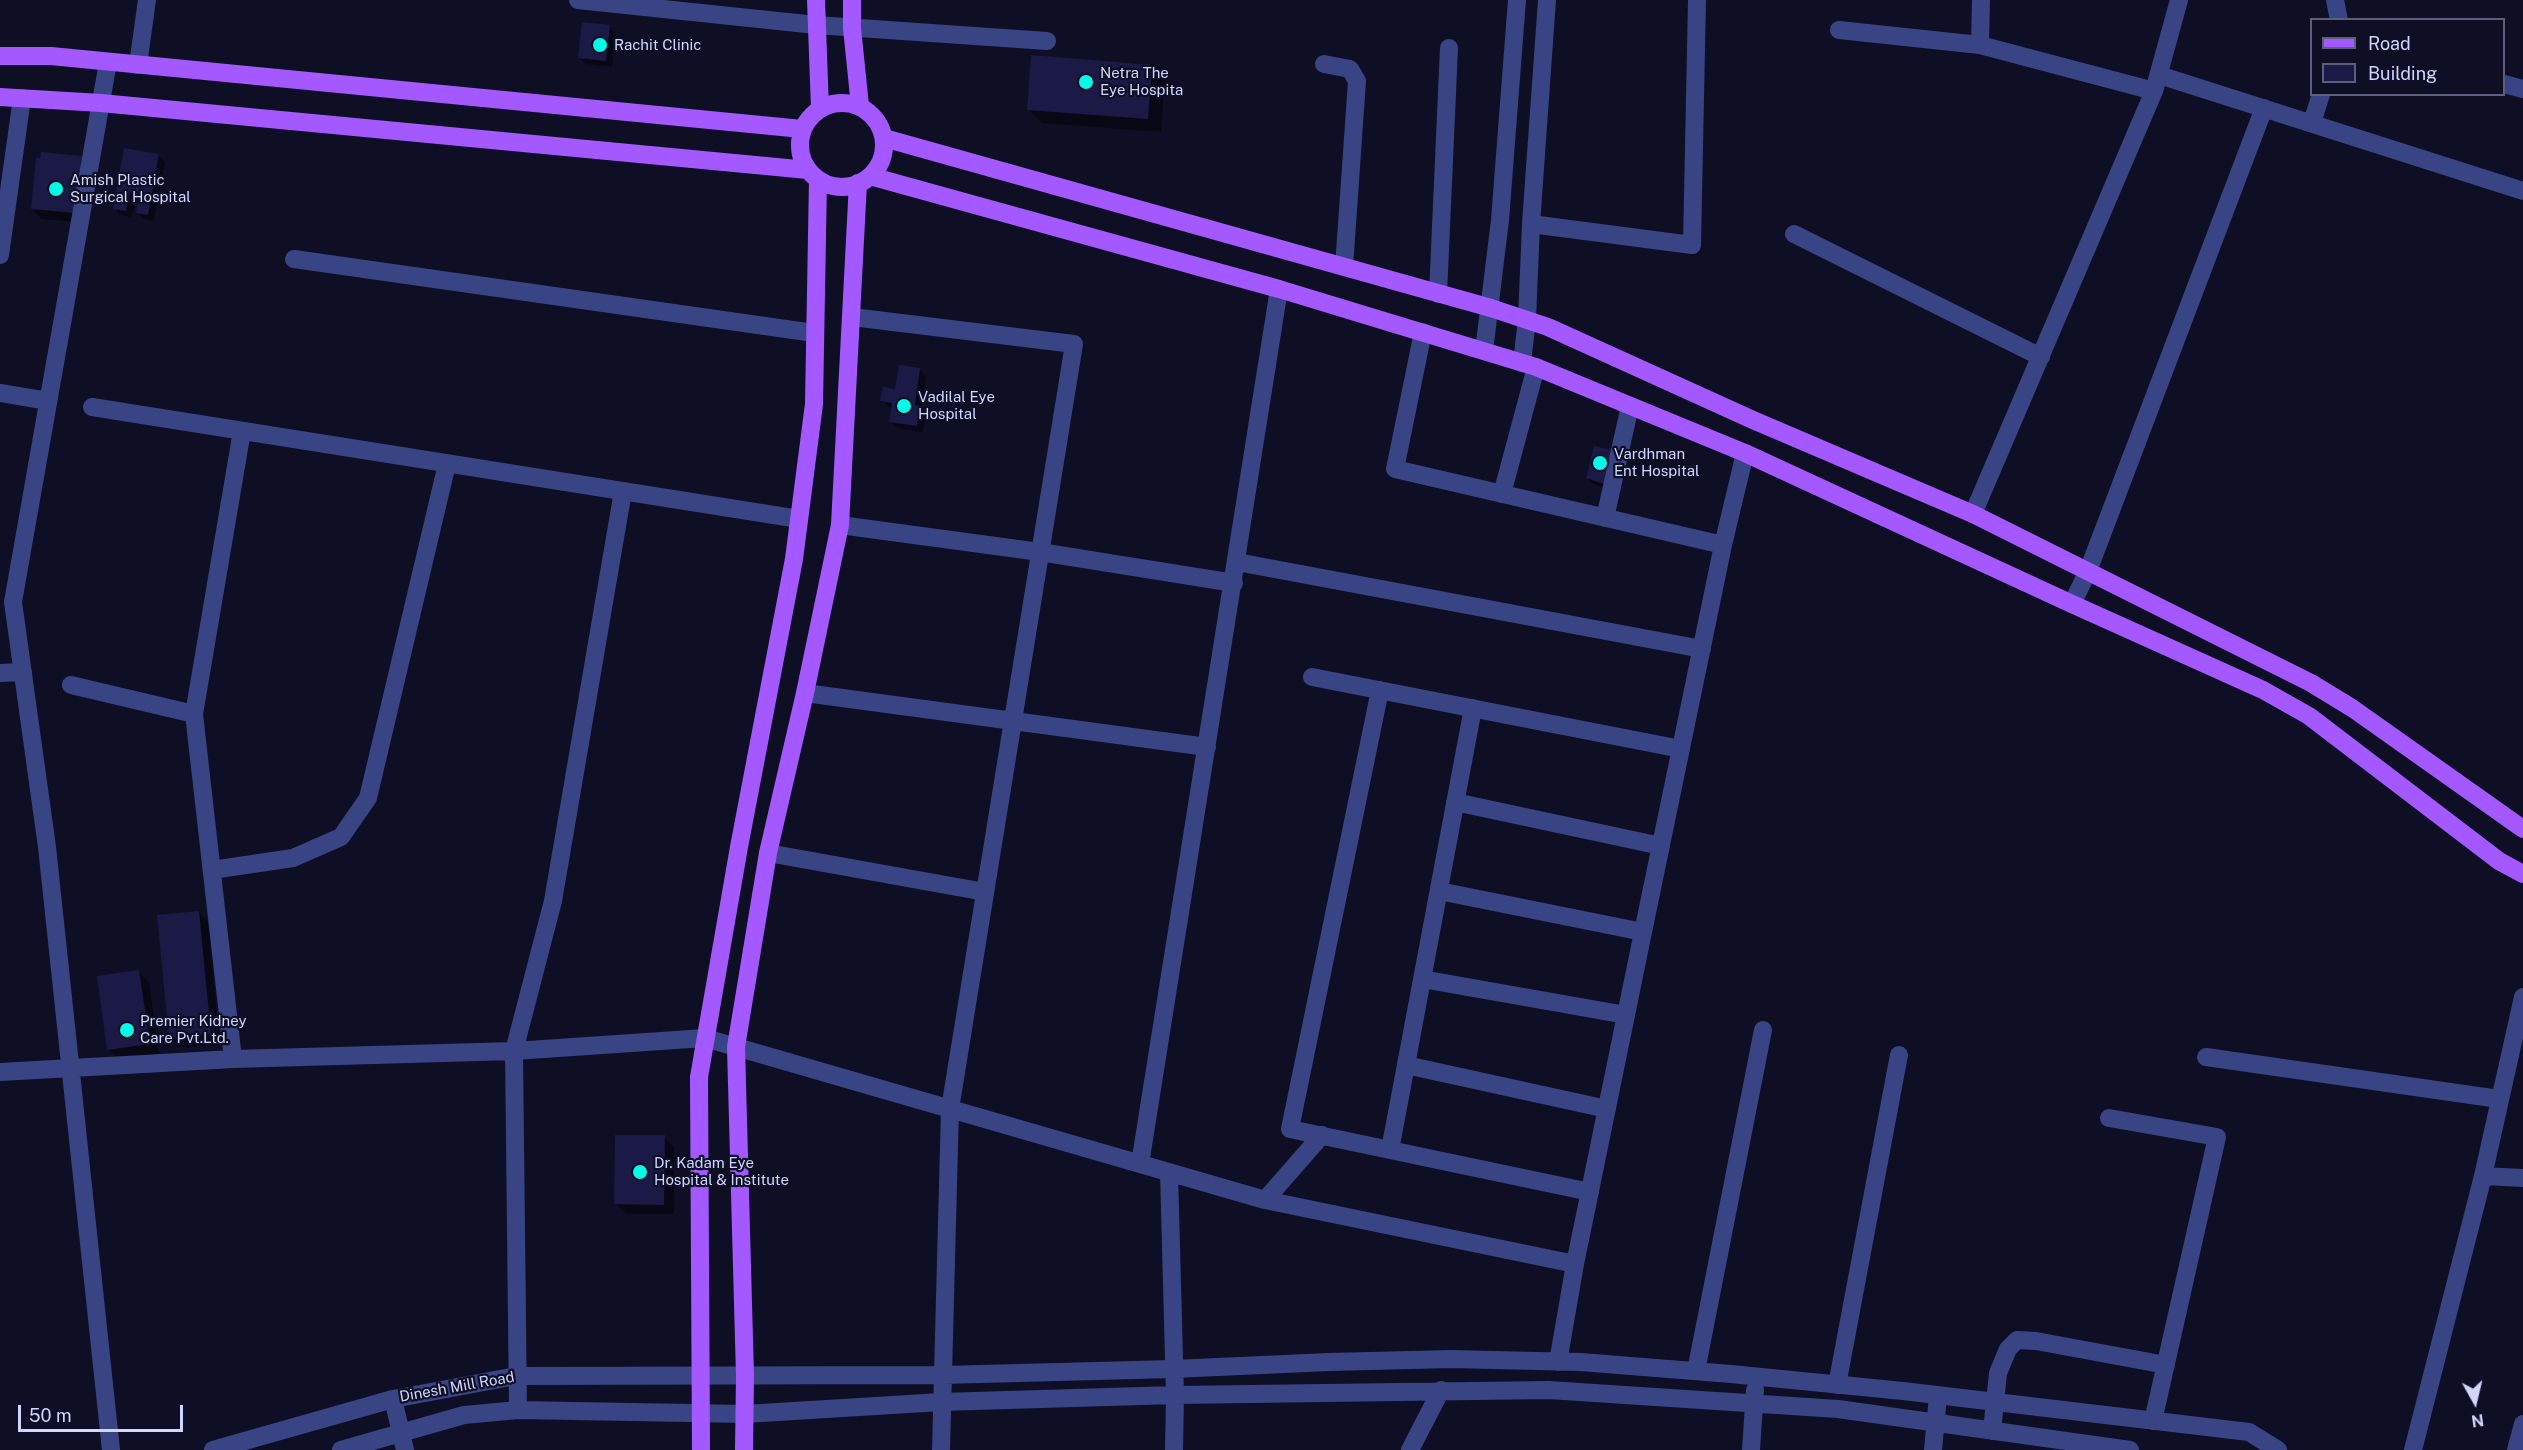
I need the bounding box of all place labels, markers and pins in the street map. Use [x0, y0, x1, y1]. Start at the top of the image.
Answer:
marker: Rachit Clinic [591, 36, 609, 54]
place label: Rachit Clinic [614, 36, 701, 54]
place label: Netra The Eye Hospita [1100, 64, 1183, 99]
marker: Netra The Eye Hospita [1077, 73, 1095, 91]
place label: Amish Plastic Surgical Hospital [70, 171, 191, 206]
marker: Amish Plastic Surgical Hospital [47, 180, 65, 198]
place label: Vadilal Eye Hospital [918, 388, 995, 423]
marker: Vadilal Eye Hospital [895, 397, 913, 415]
place label: Vardhman Ent Hospital [1614, 445, 1700, 480]
marker: Vardhman Ent Hospital [1591, 454, 1609, 472]
place label: Premier Kidney Care Pvt.Ltd. [140, 1012, 247, 1047]
marker: Premier Kidney Care Pvt.Ltd. [118, 1021, 136, 1039]
place label: Dr. Kadam Eye Hospital & Institute [654, 1154, 789, 1189]
marker: Dr. Kadam Eye Hospital & Institute [631, 1163, 649, 1181]

